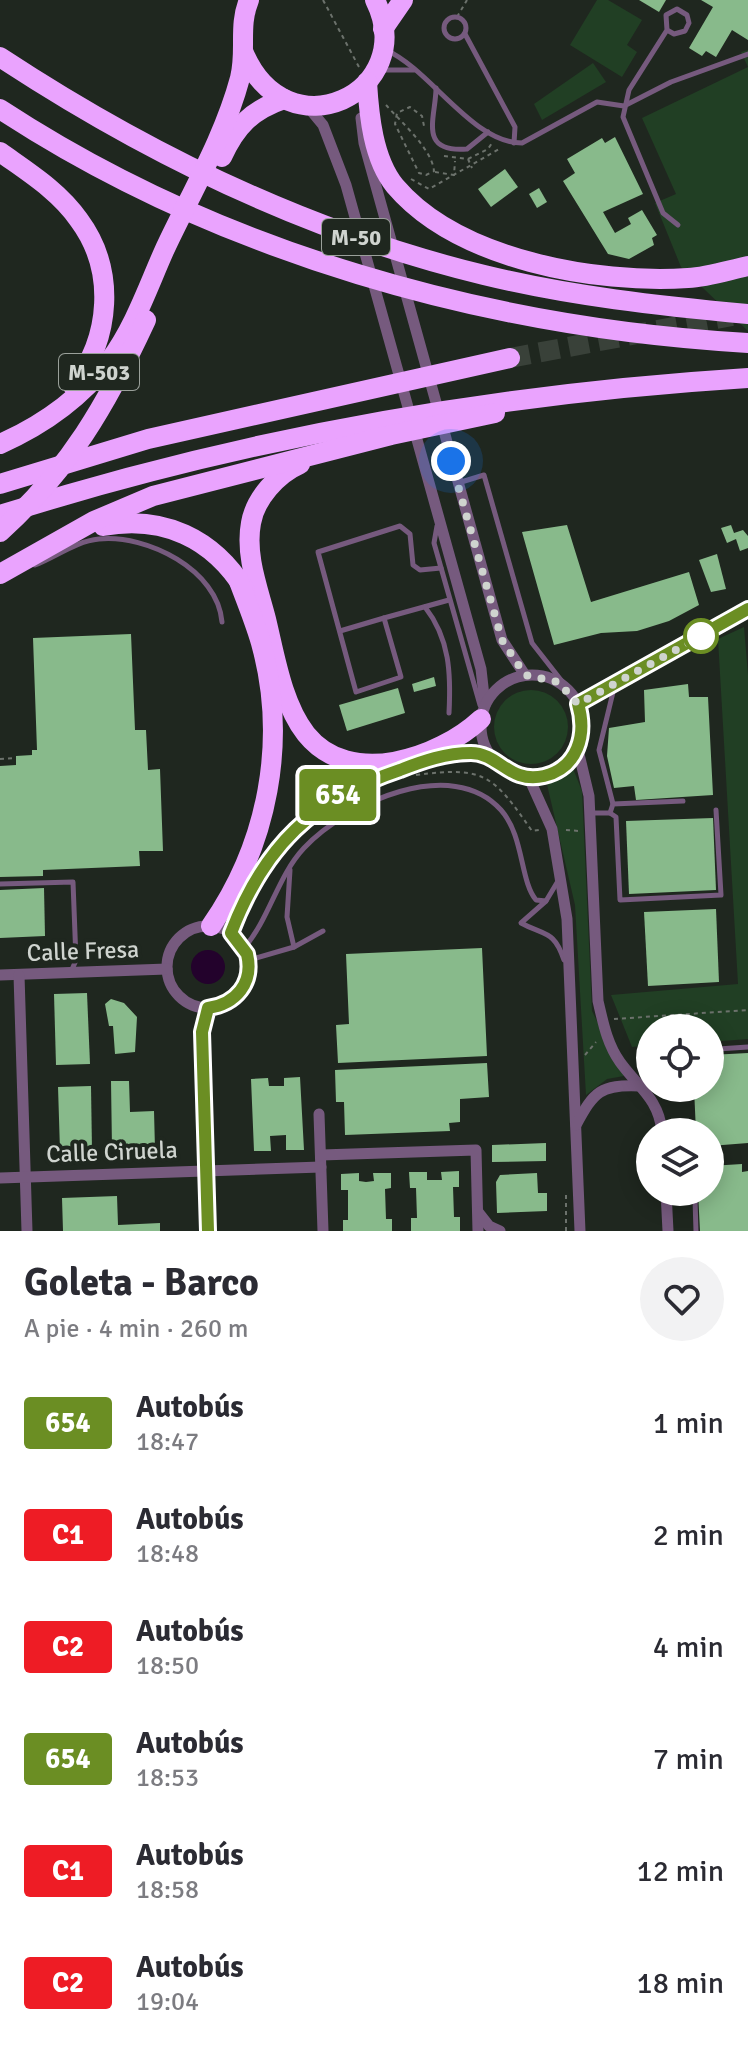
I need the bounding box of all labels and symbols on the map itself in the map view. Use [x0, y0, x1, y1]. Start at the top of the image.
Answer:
road number: M-50 [322, 219, 390, 255]
road number: M-503 [59, 354, 139, 390]
your location [431, 441, 471, 481]
unlabelled marker [684, 619, 718, 653]
line badge: 654 [292, 769, 384, 821]
street label: Calle Fresa [26, 934, 140, 968]
street label: Calle Ciruela [46, 1135, 178, 1169]

